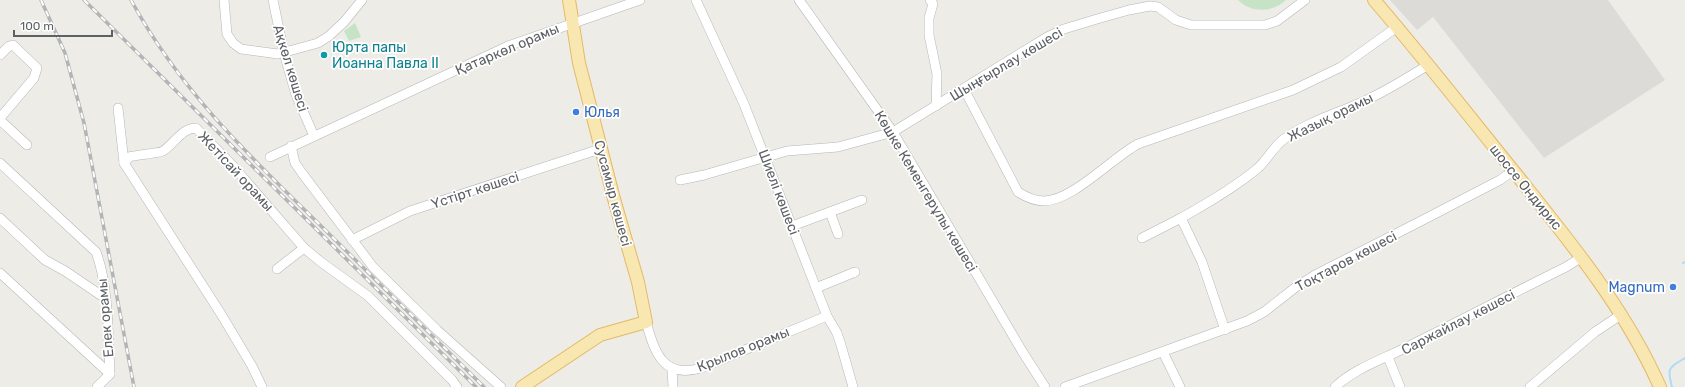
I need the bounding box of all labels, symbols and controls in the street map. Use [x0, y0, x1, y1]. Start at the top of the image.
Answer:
scale bar [14, 12, 112, 38]
text: 100 m [20, 19, 54, 33]
street label: Қатаркөл орамы [453, 20, 562, 79]
street label: Ақкөл көшесі [269, 23, 312, 114]
street label: Шыңғырлау көшесі [947, 24, 1066, 105]
place label: Юрта папы Иоанна Павла II [332, 39, 439, 72]
marker: Юрта папы Иоанна Павла II [319, 50, 329, 60]
street label: Жазық орамы [1284, 89, 1376, 146]
place label: Юлья [584, 104, 620, 121]
marker: Юлья [571, 107, 581, 117]
street label: Көшке Кеменгерұлы көшесі [871, 107, 981, 275]
street label: Жетісай орамы [194, 128, 277, 215]
street label: Сусамыр көшесі [590, 138, 635, 248]
street label: шоссе Ондирис [1486, 141, 1566, 234]
street label: Шиелі көшесі [754, 147, 803, 237]
street label: Үстірт көшесі [429, 168, 521, 213]
street label: Тоқтаров көшесі [1293, 228, 1400, 295]
street label: Елек орамы [94, 278, 117, 358]
place label: Magnum [1608, 279, 1665, 296]
marker: Magnum [1668, 282, 1678, 292]
street label: Саржайлау көшесі [1399, 286, 1518, 358]
street label: Крылов орамы [694, 323, 792, 376]

